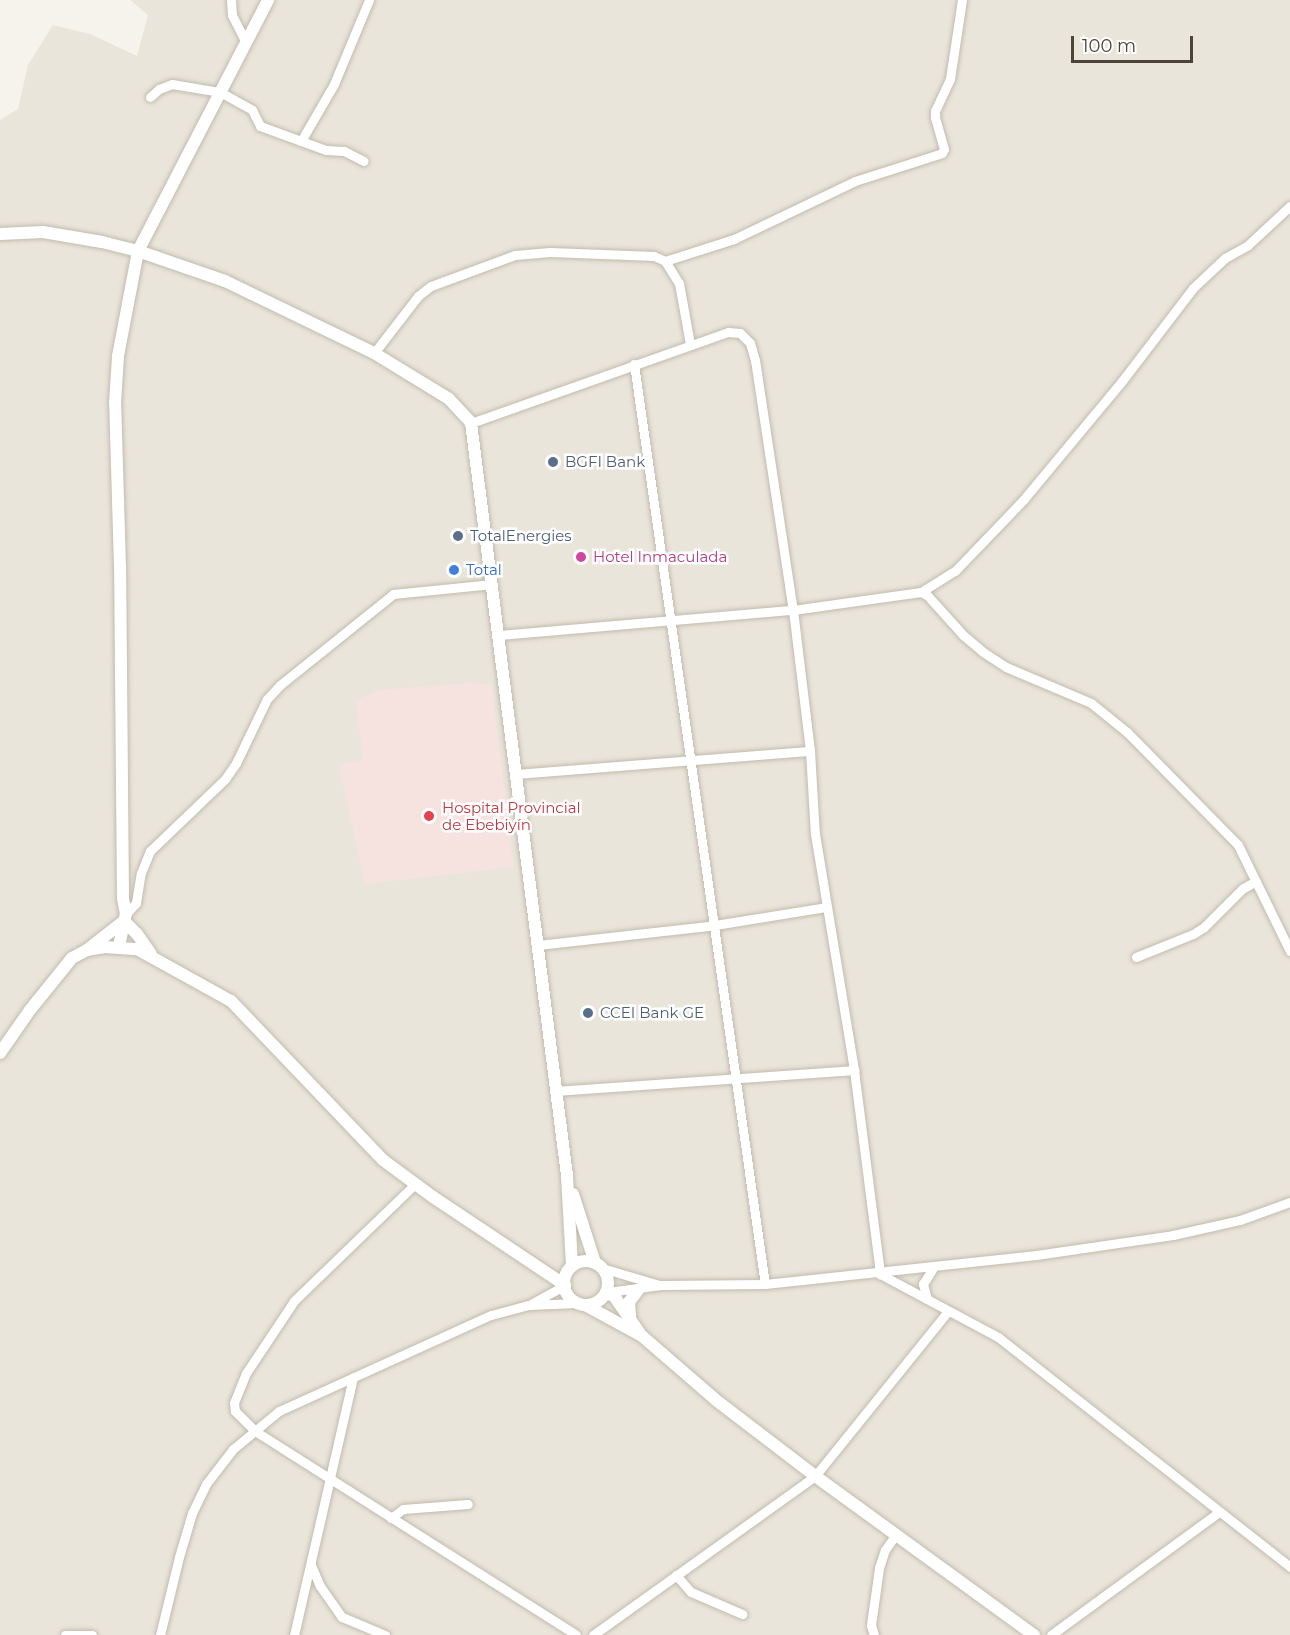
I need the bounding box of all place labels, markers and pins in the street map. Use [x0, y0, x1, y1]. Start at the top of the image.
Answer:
place label: BGFI Bank [565, 453, 645, 471]
marker: BGFI Bank [546, 455, 560, 469]
place label: TotalEnergies [470, 527, 572, 545]
marker: TotalEnergies [451, 529, 465, 543]
place label: Hotel Inmaculada [593, 548, 727, 566]
marker: Hotel Inmaculada [574, 550, 588, 564]
place label: Total [466, 561, 502, 579]
marker: Total [447, 563, 461, 577]
place label: Hospital Provincial de Ebebiyín [442, 798, 581, 833]
marker: Hospital Provincial de Ebebiyín [420, 807, 438, 825]
place label: CCEI Bank GE [600, 1004, 704, 1022]
marker: CCEI Bank GE [581, 1006, 595, 1020]

